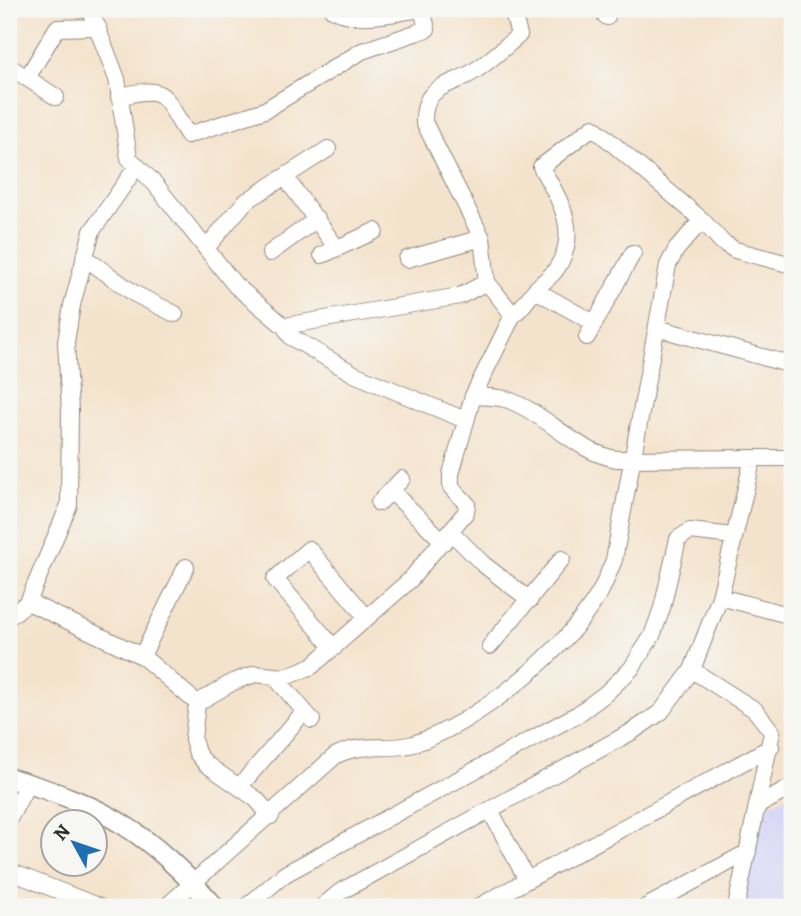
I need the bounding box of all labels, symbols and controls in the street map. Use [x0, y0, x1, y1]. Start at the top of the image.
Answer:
north arrow [38, 808, 108, 878]
text: N [47, 819, 76, 846]

